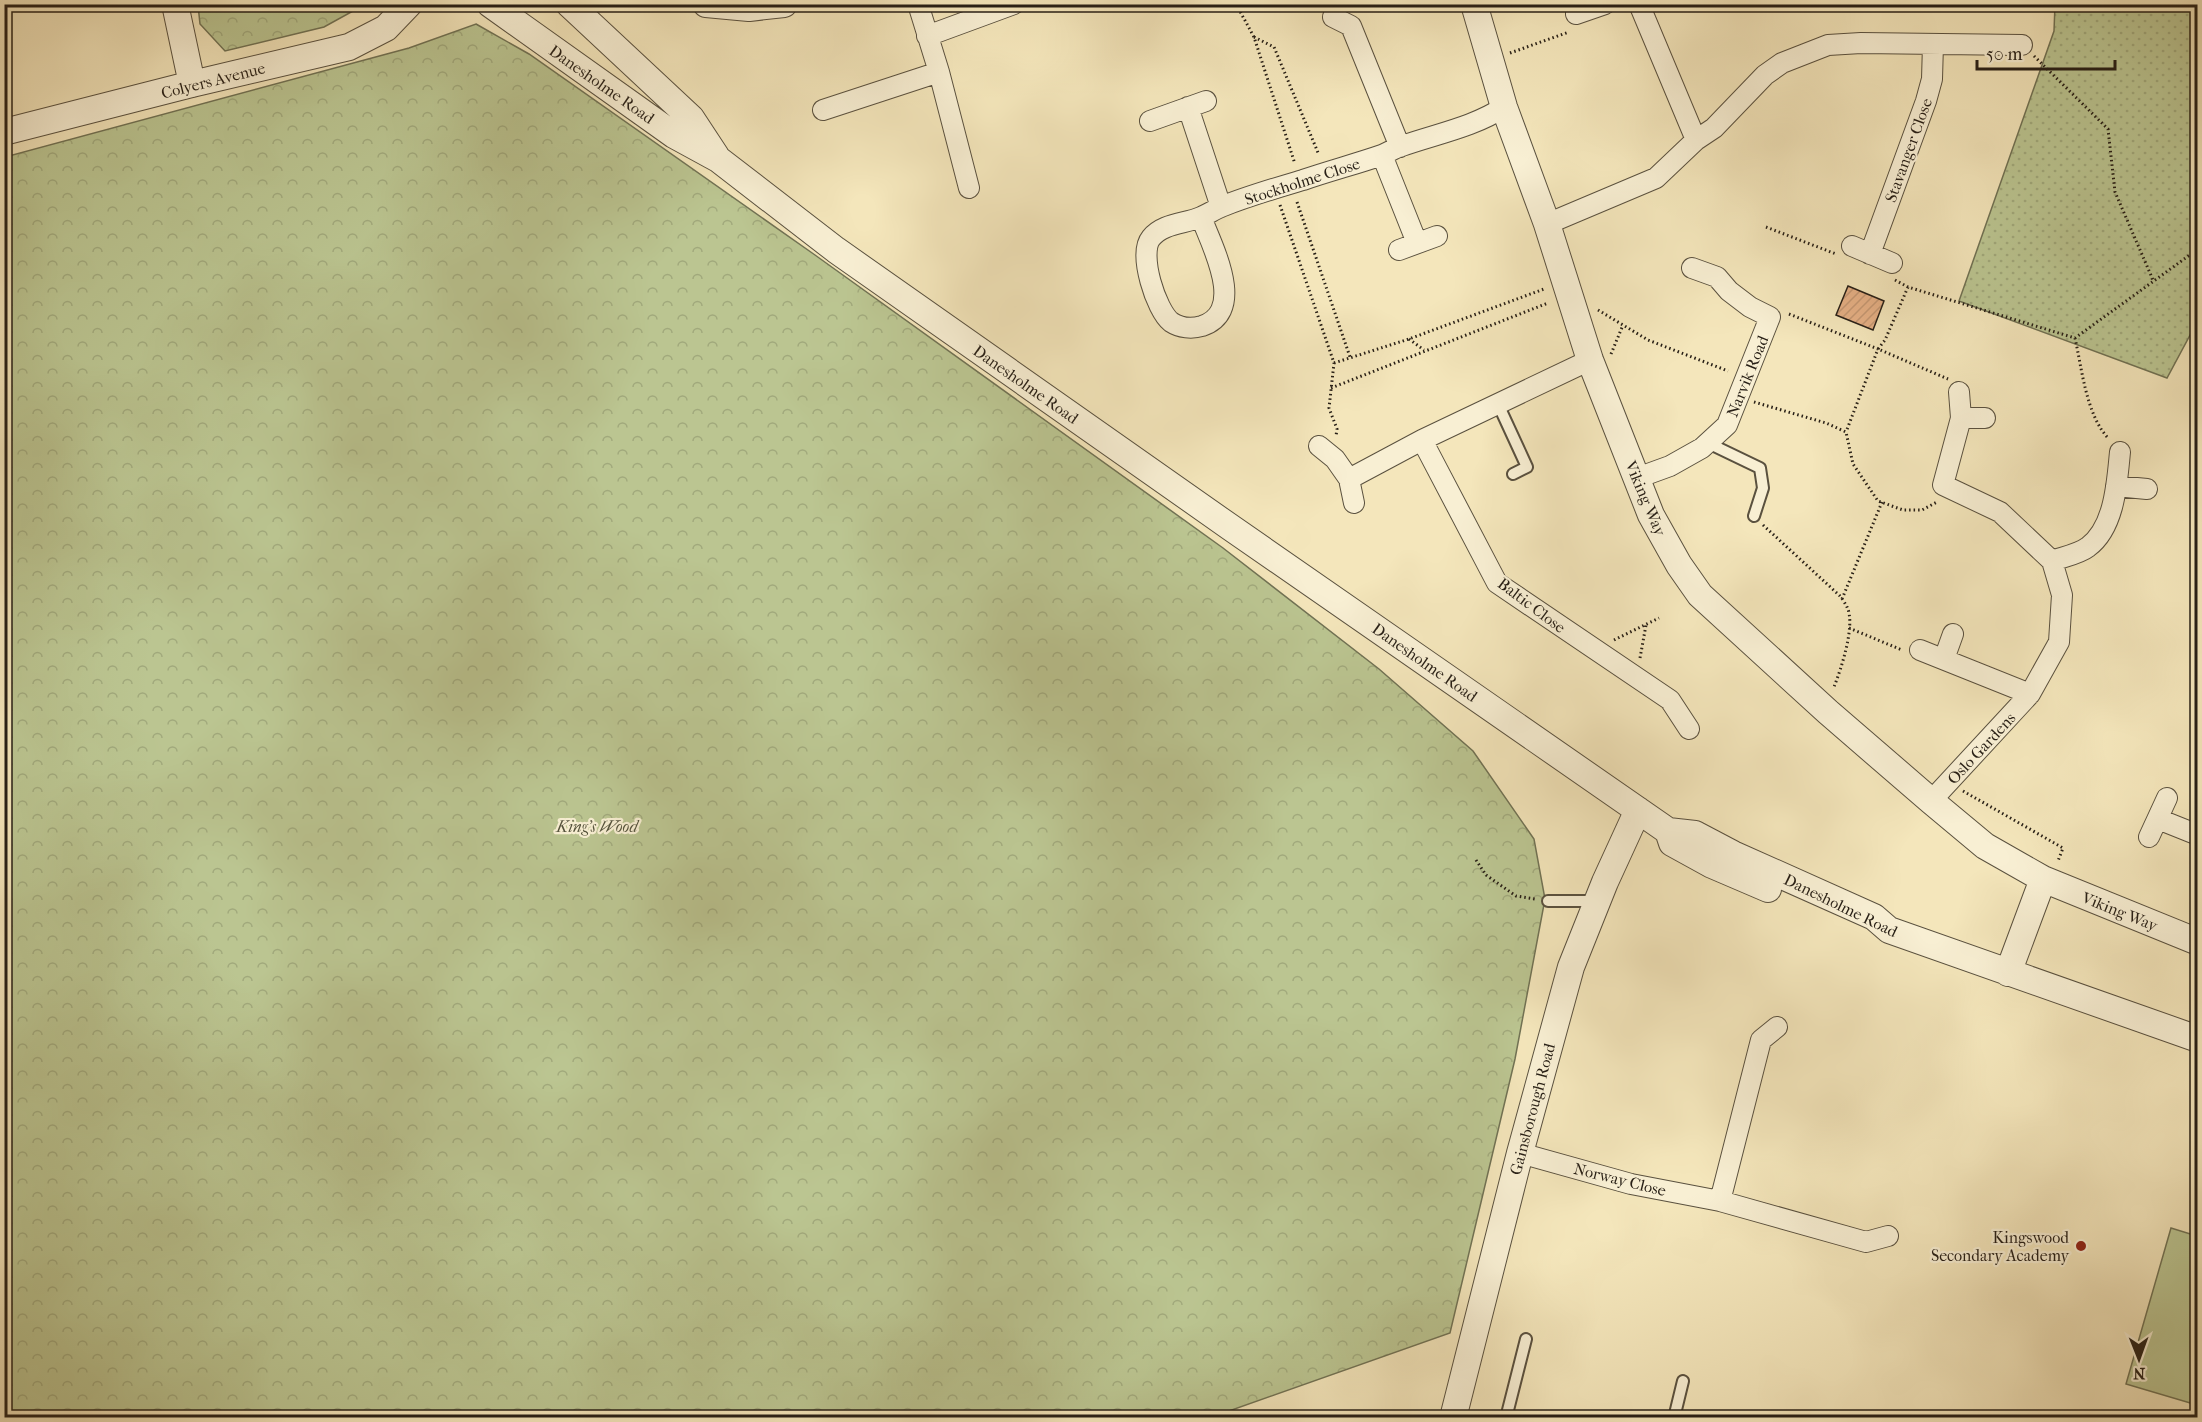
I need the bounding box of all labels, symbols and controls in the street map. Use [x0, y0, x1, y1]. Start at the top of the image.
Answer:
scale bar [1977, 33, 2115, 71]
street label: Danesholme Road [545, 41, 658, 128]
text: 50 m [1986, 44, 2023, 65]
street label: Colyers Avenue [159, 58, 267, 103]
street label: Stavanger Close [1881, 95, 1936, 205]
street label: Stockholme Close [1242, 154, 1362, 209]
street label: Narvik Road [1723, 332, 1772, 420]
street label: Danesholme Road [969, 341, 1082, 428]
street label: Viking Way [1621, 457, 1670, 539]
street label: Baltic Close [1494, 574, 1569, 637]
street label: Danesholme Road [1368, 619, 1481, 706]
street label: Oslo Gardens [1943, 708, 2020, 788]
park label: King's Wood [556, 817, 639, 836]
street label: Danesholme Road [1781, 870, 1901, 941]
street label: Viking Way [2078, 887, 2161, 935]
street label: Gainsborough Road [1506, 1041, 1559, 1177]
street label: Norway Close [1572, 1159, 1668, 1200]
place label: Kingswood Secondary Academy [1931, 1228, 2069, 1265]
marker: Kingswood Secondary Academy [2074, 1239, 2088, 1253]
north arrow [2109, 1329, 2169, 1389]
text: N [2132, 1364, 2145, 1383]

